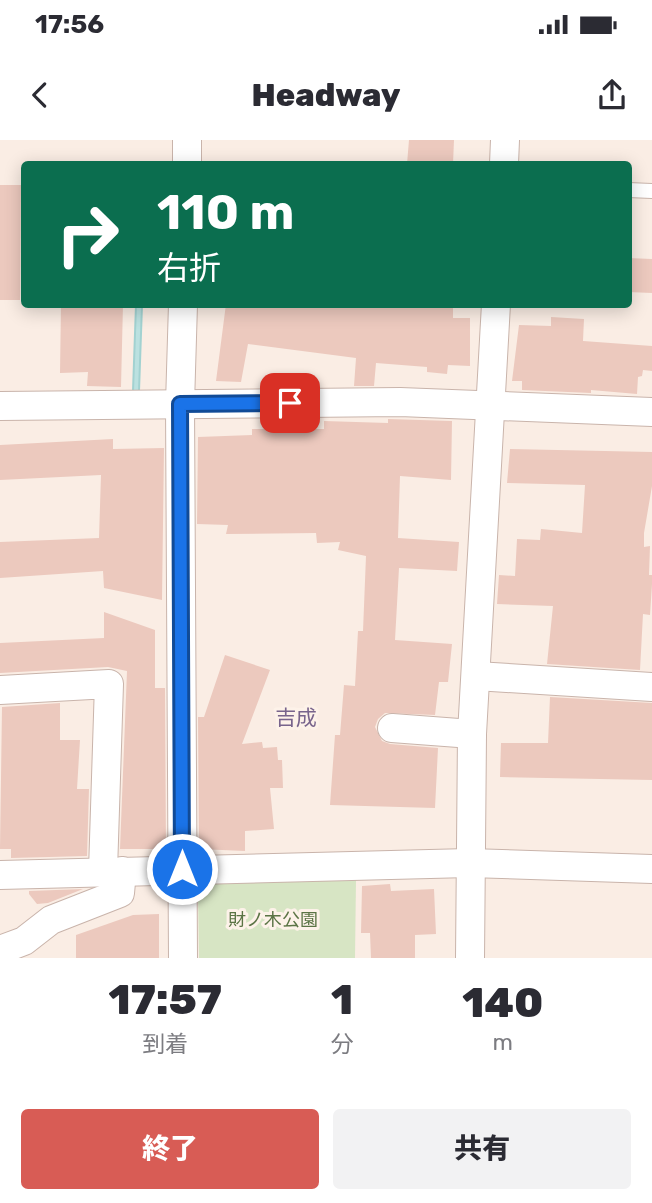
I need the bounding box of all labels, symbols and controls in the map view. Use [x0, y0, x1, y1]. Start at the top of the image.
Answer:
text: 17:56 [35, 9, 104, 40]
icon: back [21, 76, 59, 114]
text: Headway [251, 76, 401, 114]
icon: share [593, 76, 631, 114]
text: 110 m [157, 183, 294, 241]
icon: right [42, 189, 133, 280]
text: 右折 [157, 249, 221, 287]
pin [260, 373, 320, 433]
icon: arrive [271, 384, 309, 422]
district label: 吉成 [275, 705, 317, 730]
position arrow [145, 832, 219, 906]
park label: 財ノ木公園 [228, 909, 318, 931]
text: 17:57 [109, 975, 222, 1025]
text: 1 [331, 975, 353, 1025]
text: 140 [462, 978, 543, 1028]
text: m [493, 1028, 513, 1056]
text: 到着 [142, 1030, 188, 1058]
text: 分 [331, 1030, 354, 1058]
button: 終了 [21, 1109, 319, 1189]
button: 共有 [333, 1109, 631, 1189]

